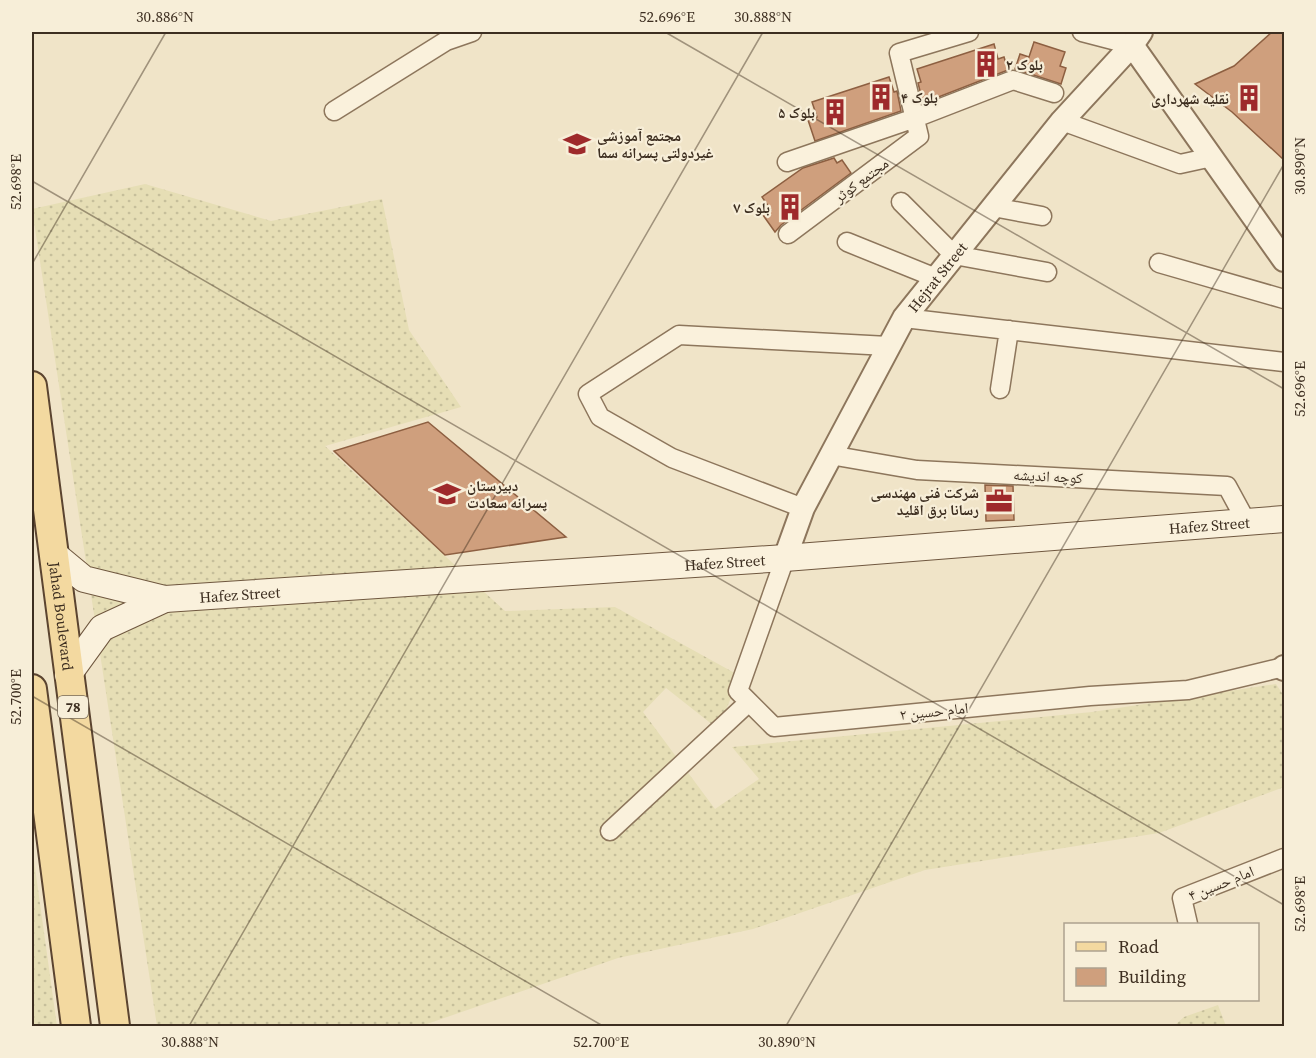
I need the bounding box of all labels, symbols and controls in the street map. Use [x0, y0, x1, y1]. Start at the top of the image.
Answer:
text: 30.886°N [136, 6, 194, 27]
text: 52.696°E [639, 6, 695, 27]
text: 30.888°N [734, 6, 792, 27]
building icon: بلوک ۲ [971, 49, 1001, 79]
place label: بلوک ۲ [1006, 54, 1043, 75]
building icon: بلوک ۴ [866, 82, 896, 112]
building icon: نقلیه شهرداری [1234, 83, 1264, 113]
place label: بلوک ۴ [901, 87, 938, 108]
place label: نقلیه شهرداری [1151, 88, 1229, 109]
building icon: بلوک ۵ [820, 97, 850, 127]
place label: بلوک ۵ [778, 102, 815, 123]
place label: مجتمع آموزشی غیردولتی پسرانه سما [597, 125, 714, 163]
school or university icon: مجتمع آموزشی غیردولتی پسرانه سما [562, 129, 592, 159]
text: 30.890°N [1289, 137, 1310, 195]
street label: مجتمع کوثر [829, 152, 893, 208]
text: 52.698°E [5, 154, 26, 210]
building icon: بلوک ۷ [775, 192, 805, 222]
place label: بلوک ۷ [733, 197, 770, 218]
street label: Hejrat Street [902, 237, 972, 316]
text: 52.696°E [1289, 361, 1310, 417]
street label: کوچه اندیشه [1013, 464, 1083, 488]
place label: دبیرستان پسرانه سعادت [467, 475, 547, 513]
school or university icon: دبیرستان پسرانه سعادت [432, 479, 462, 509]
place label: شرکت فنی مهندسی رسانا برق اقلید [871, 482, 979, 520]
office icon: شرکت فنی مهندسی رسانا برق اقلید [984, 486, 1014, 516]
street label: Hafez Street [1168, 511, 1251, 538]
street label: Hafez Street [684, 549, 766, 575]
street label: Jahad Boulevard [44, 559, 79, 672]
street label: Hafez Street [199, 581, 281, 607]
text: 52.700°E [5, 669, 26, 725]
road number: 78 [58, 696, 88, 718]
street label: امام حسین ۲ [899, 697, 969, 725]
street label: امام حسین ۴ [1185, 860, 1257, 906]
text: 52.698°E [1289, 876, 1310, 932]
legend [1064, 923, 1259, 1001]
text: Road [1118, 934, 1159, 959]
text: Building [1118, 964, 1186, 989]
text: 30.888°N [161, 1031, 219, 1052]
text: 52.700°E [573, 1031, 629, 1052]
text: 30.890°N [758, 1031, 816, 1052]

